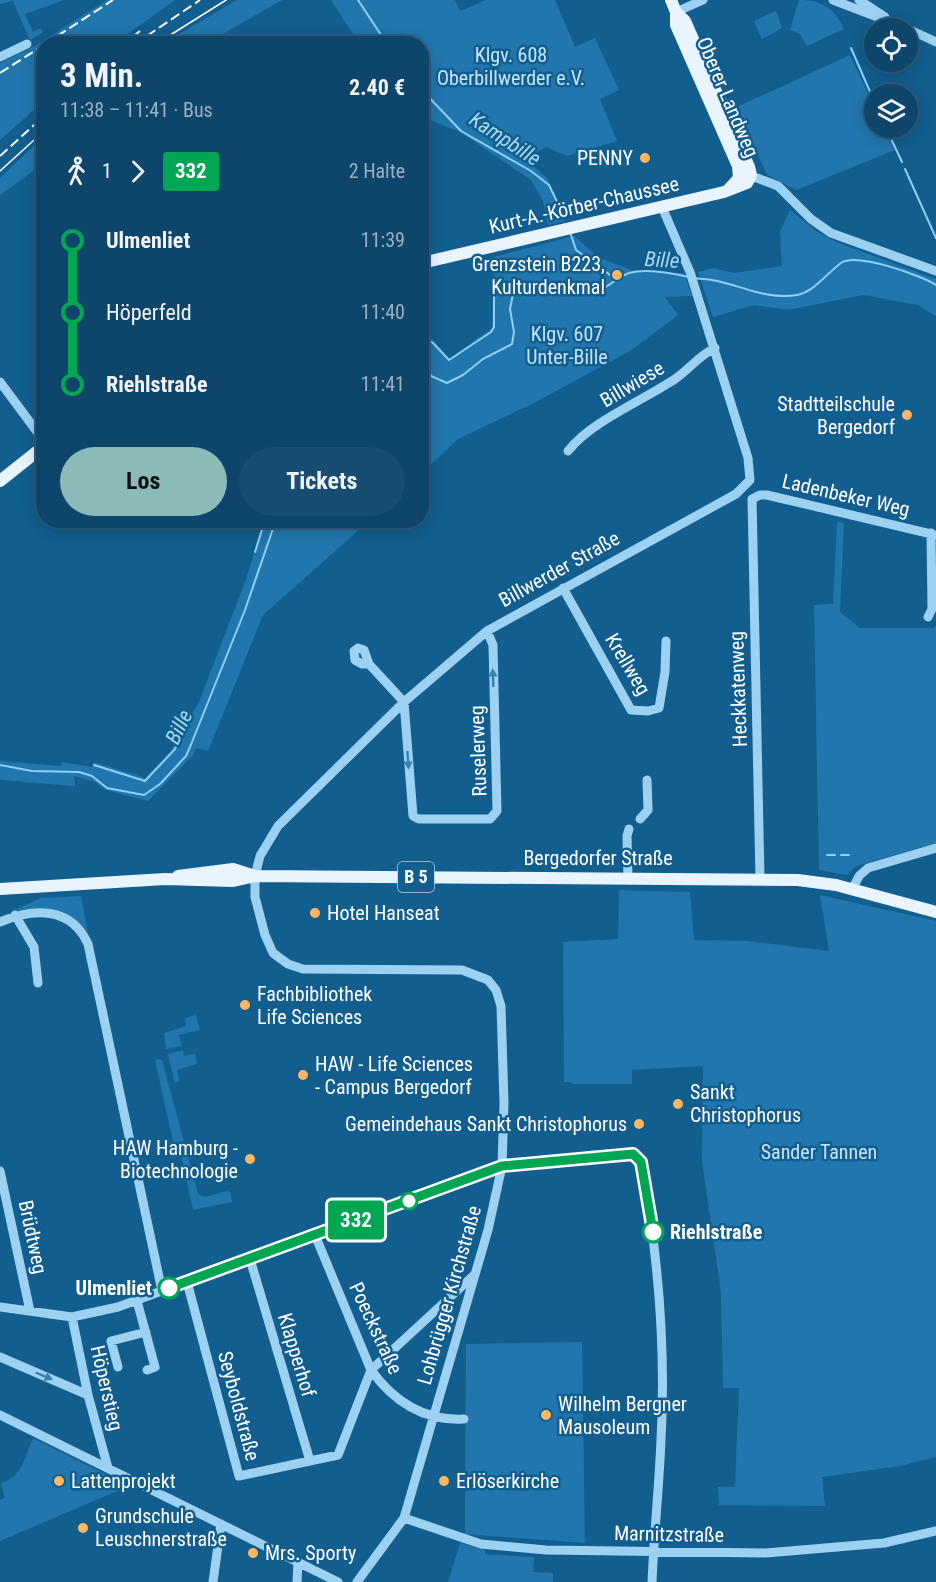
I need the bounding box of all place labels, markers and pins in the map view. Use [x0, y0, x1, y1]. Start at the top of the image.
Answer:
place label: PENNY [577, 146, 633, 170]
marker: PENNY [638, 151, 652, 165]
place label: Grenzstein B223, Kulturdenkmal [472, 252, 605, 299]
marker: Grenzstein B223, Kulturdenkmal [610, 268, 624, 282]
place label: Stadtteilschule Bergedorf [777, 392, 896, 439]
marker: Stadtteilschule Bergedorf [900, 408, 914, 422]
place label: Hotel Hanseat [327, 901, 440, 925]
marker: Hotel Hanseat [308, 906, 322, 920]
place label: Fachbibliothek Life Sciences [257, 982, 372, 1029]
marker: Fachbibliothek Life Sciences [238, 998, 252, 1012]
place label: HAW - Life Sciences - Campus Bergedorf [315, 1052, 473, 1099]
marker: HAW - Life Sciences - Campus Bergedorf [296, 1068, 310, 1082]
place label: Sankt Christophorus [690, 1080, 801, 1127]
marker: Sankt Christophorus [671, 1097, 685, 1111]
place label: Gemeindehaus Sankt Christophorus [345, 1112, 627, 1136]
marker: Gemeindehaus Sankt Christophorus [632, 1117, 646, 1131]
place label: HAW Hamburg - Biotechnologie [113, 1136, 238, 1183]
marker: HAW Hamburg - Biotechnologie [243, 1152, 257, 1166]
unlabelled marker [400, 1192, 418, 1210]
place label: Riehlstraße [670, 1220, 762, 1244]
marker: Riehlstraße [642, 1221, 664, 1243]
place label: Ulmenliet [76, 1276, 152, 1300]
marker: Ulmenliet [158, 1277, 180, 1299]
place label: Wilhelm Bergner Mausoleum [558, 1392, 687, 1439]
marker: Wilhelm Bergner Mausoleum [539, 1408, 553, 1422]
place label: Lattenprojekt [71, 1469, 176, 1493]
place label: Erlöserkirche [456, 1469, 559, 1493]
marker: Lattenprojekt [52, 1474, 66, 1488]
marker: Erlöserkirche [437, 1474, 451, 1488]
place label: Grundschule Leuschnerstraße [95, 1504, 227, 1551]
marker: Grundschule Leuschnerstraße [76, 1521, 90, 1535]
place label: Mrs. Sporty [265, 1541, 356, 1565]
marker: Mrs. Sporty [246, 1546, 260, 1560]

